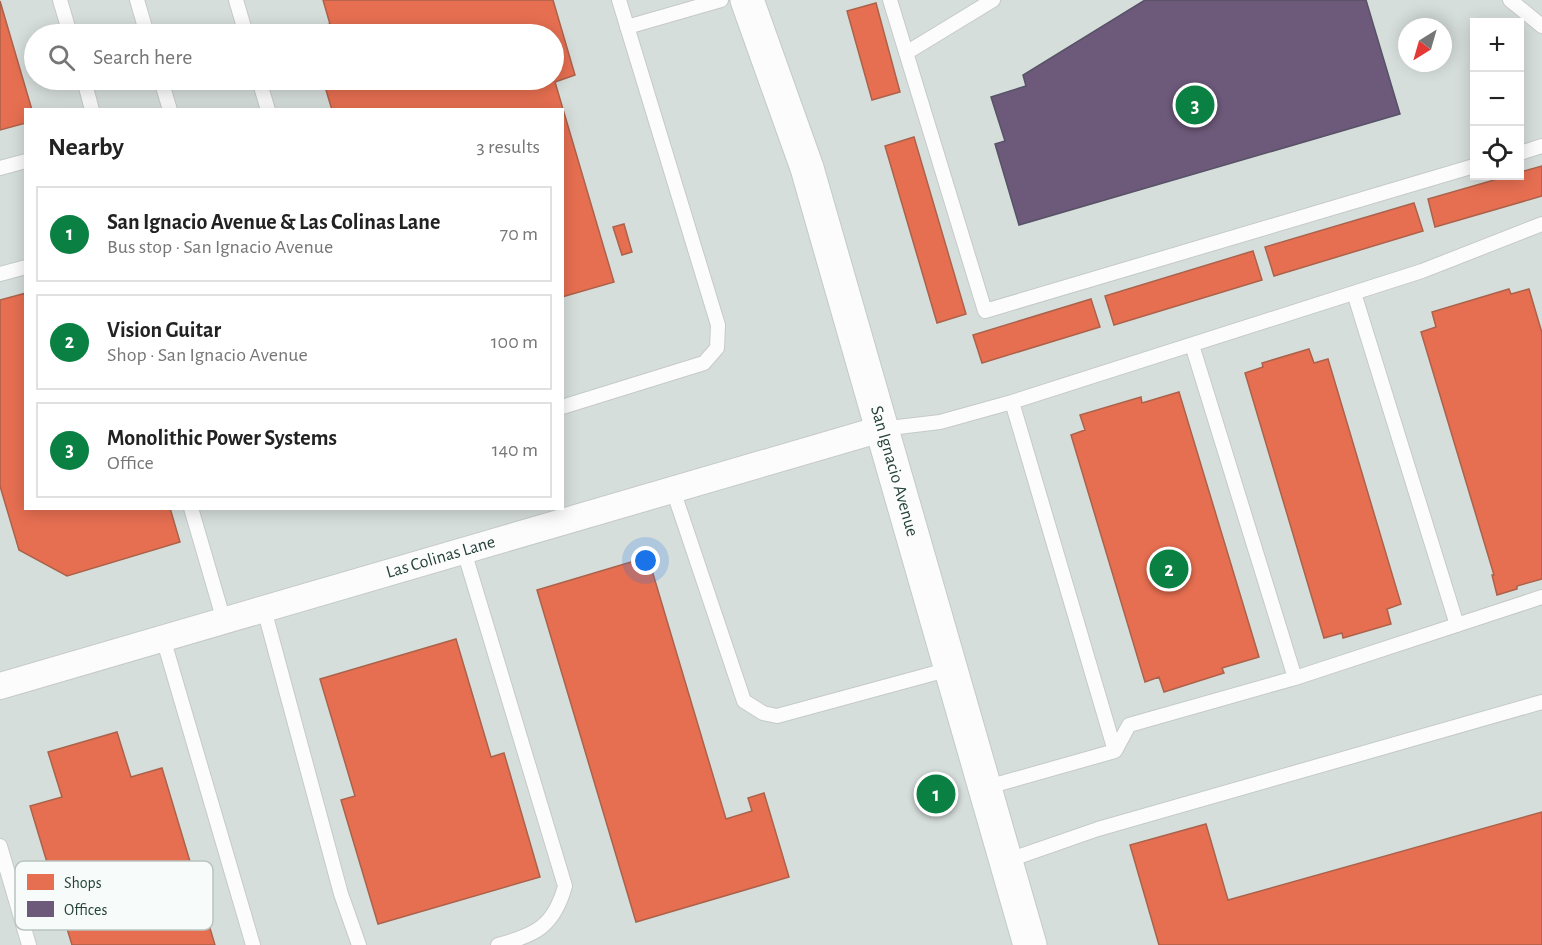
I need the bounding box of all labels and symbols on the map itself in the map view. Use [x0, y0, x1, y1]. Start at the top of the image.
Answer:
north arrow [1398, 18, 1452, 72]
pin: 3 [1176, 82, 1214, 128]
street label: San Ignacio Avenue [867, 404, 921, 539]
street label: Las Colinas Lane [384, 533, 497, 582]
your location [631, 546, 660, 575]
pin: 2 [1150, 546, 1188, 592]
pin: 1 [916, 772, 956, 816]
legend [15, 861, 213, 930]
text: Shops [64, 875, 102, 891]
text: Offices [64, 902, 107, 918]

